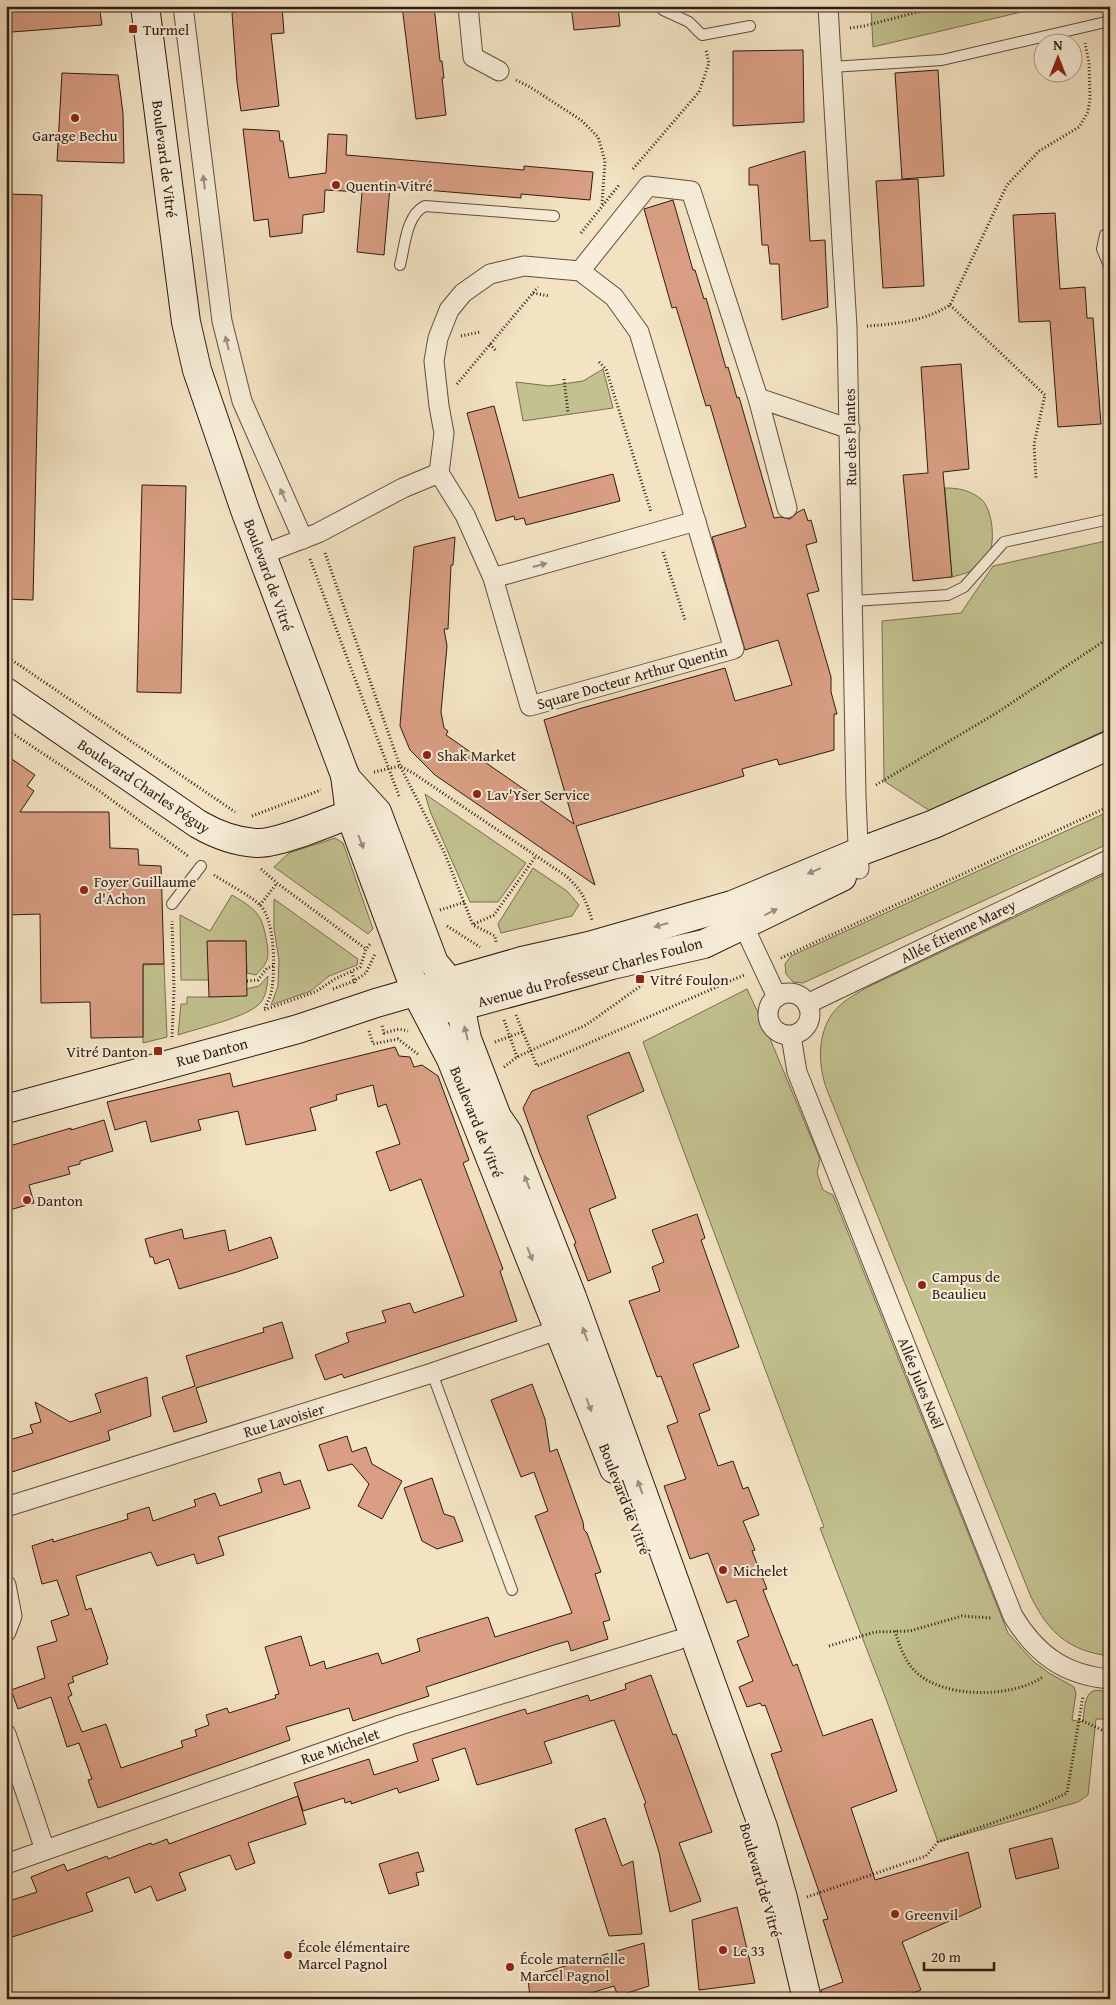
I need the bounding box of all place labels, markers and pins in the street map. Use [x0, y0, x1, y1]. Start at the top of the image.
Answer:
place label: Turmel [143, 19, 189, 40]
marker: Turmel [127, 23, 139, 35]
marker: Garage Bechu [69, 112, 81, 124]
place label: Garage Bechu [32, 125, 119, 146]
place label: Quentin Vitré [346, 175, 432, 196]
marker: Quentin Vitré [330, 179, 342, 191]
place label: Shak Market [437, 745, 517, 766]
marker: Shak Market [421, 749, 433, 761]
place label: Lav'Yser Service [487, 784, 590, 805]
marker: Lav'Yser Service [471, 788, 483, 800]
place label: Foyer Guillaume d'Achon [94, 871, 196, 909]
marker: Foyer Guillaume d'Achon [78, 884, 90, 896]
place label: Vitré Foulon [650, 969, 729, 990]
marker: Vitré Foulon [634, 973, 646, 985]
place label: Vitré Danton [66, 1041, 149, 1062]
marker: Vitré Danton [152, 1045, 164, 1057]
place label: Danton [37, 1190, 84, 1211]
marker: Danton [21, 1194, 33, 1206]
place label: Campus de Beaulieu [932, 1266, 1000, 1304]
marker: Campus de Beaulieu [916, 1279, 928, 1291]
place label: Michelet [733, 1560, 789, 1581]
marker: Michelet [717, 1564, 729, 1576]
place label: Greenvil [905, 1904, 958, 1925]
marker: Greenvil [889, 1908, 901, 1920]
place label: École élémentaire Marcel Pagnol [298, 1936, 410, 1974]
place label: Le 33 [733, 1940, 765, 1961]
marker: Le 33 [717, 1944, 729, 1956]
place label: École maternelle Marcel Pagnol [520, 1948, 625, 1986]
marker: École élémentaire Marcel Pagnol [282, 1949, 294, 1961]
marker: École maternelle Marcel Pagnol [504, 1961, 516, 1973]

